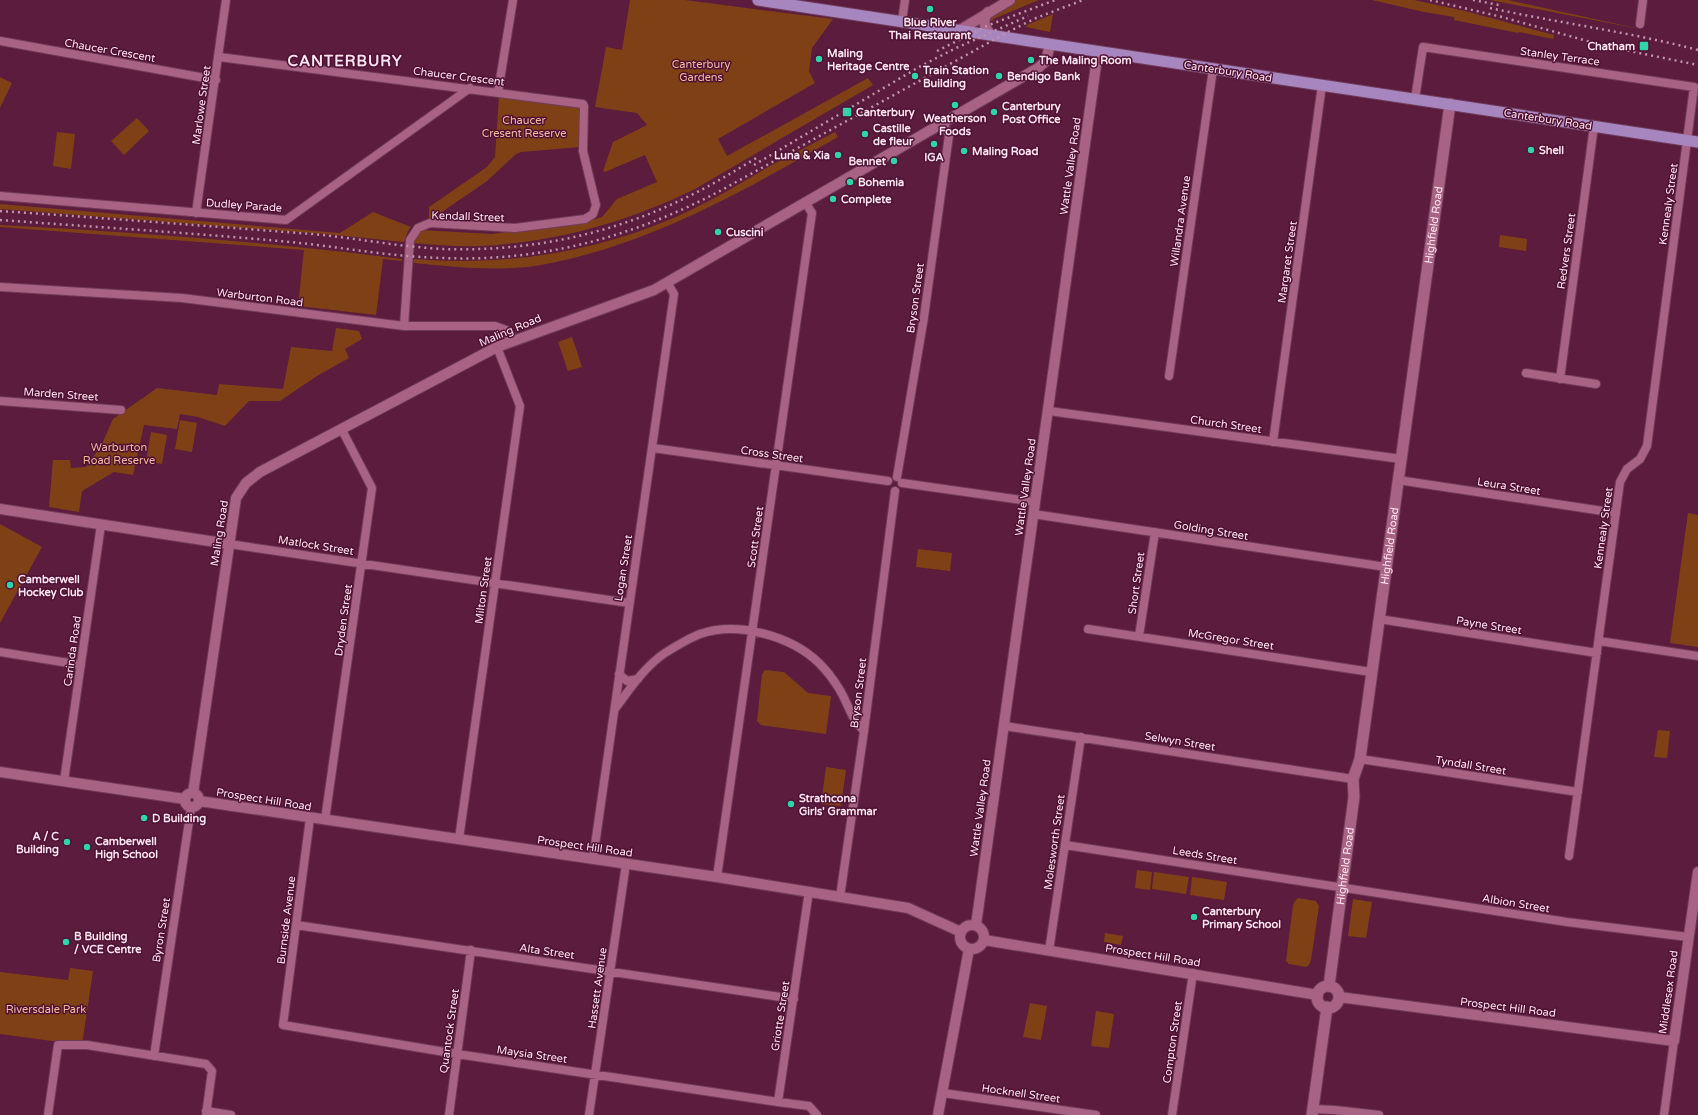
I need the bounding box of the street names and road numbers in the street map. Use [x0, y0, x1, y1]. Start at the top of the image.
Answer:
street label: Chaucer Crescent [63, 36, 156, 65]
street label: Stanley Terrace [1519, 44, 1601, 69]
street label: Canterbury Road [1183, 58, 1273, 85]
street label: Chaucer Crescent [412, 64, 506, 89]
street label: Marlowe Street [190, 65, 213, 145]
street label: Canterbury Road [1503, 106, 1593, 133]
street label: Wattle Valley Road [1057, 116, 1084, 216]
street label: Kennealy Street [1656, 162, 1681, 246]
street label: Willandra Avenue [1168, 175, 1193, 267]
street label: Highfield Road [1422, 185, 1446, 264]
street label: Dudley Parade [205, 196, 282, 215]
street label: Kendall Street [431, 209, 505, 224]
street label: Redvers Street [1555, 212, 1578, 290]
street label: Margaret Street [1275, 220, 1300, 304]
street label: Bryson Street [904, 262, 927, 334]
street label: Warburton Road [216, 286, 304, 309]
street label: Maling Road [477, 311, 543, 349]
street label: Marden Street [23, 385, 99, 404]
street label: Church Street [1189, 413, 1262, 436]
street label: Wattle Valley Road [1012, 437, 1039, 537]
street label: Cross Street [740, 444, 804, 465]
street label: Leura Street [1476, 475, 1542, 498]
street label: Kennealy Street [1591, 486, 1616, 570]
street label: Maling Road [208, 499, 231, 567]
street label: Scott Street [745, 505, 766, 569]
street label: Highfield Road [1378, 506, 1402, 585]
street label: Golding Street [1173, 518, 1249, 543]
street label: Matlock Street [277, 533, 355, 558]
street label: Logan Street [612, 534, 635, 602]
street label: Short Street [1126, 551, 1147, 615]
street label: Milton Street [472, 556, 495, 625]
street label: Dryden Street [332, 583, 355, 657]
street label: Payne Street [1455, 614, 1523, 637]
street label: Carinda Road [61, 615, 84, 687]
street label: McGregor Street [1187, 626, 1275, 653]
street label: Bryson Street [848, 657, 869, 729]
street label: Selwyn Street [1144, 729, 1216, 753]
street label: Tyndall Street [1435, 753, 1507, 778]
street label: Wattle Valley Road [967, 758, 994, 858]
street label: Prospect Hill Road [215, 786, 313, 813]
street label: Molesworth Street [1041, 794, 1068, 891]
street label: Highfield Road [1334, 827, 1357, 906]
street label: Prospect Hill Road [536, 833, 634, 860]
street label: Leeds Street [1172, 844, 1238, 867]
street label: Burnside Avenue [275, 875, 298, 965]
street label: Albion Street [1481, 892, 1551, 915]
street label: Byron Street [150, 897, 173, 963]
street label: Alta Street [519, 941, 575, 962]
street label: Prospect Hill Road [1104, 942, 1202, 969]
street label: Hassett Avenue [585, 947, 610, 1030]
street label: Middlesex Road [1656, 950, 1681, 1035]
street label: Griotte Street [769, 980, 792, 1052]
street label: Quantock Street [437, 988, 462, 1074]
street label: Prospect Hill Road [1459, 995, 1557, 1020]
street label: Compton Street [1160, 1000, 1185, 1084]
street label: Maysia Street [496, 1043, 568, 1066]
street label: Hocknell Street [981, 1082, 1061, 1105]

